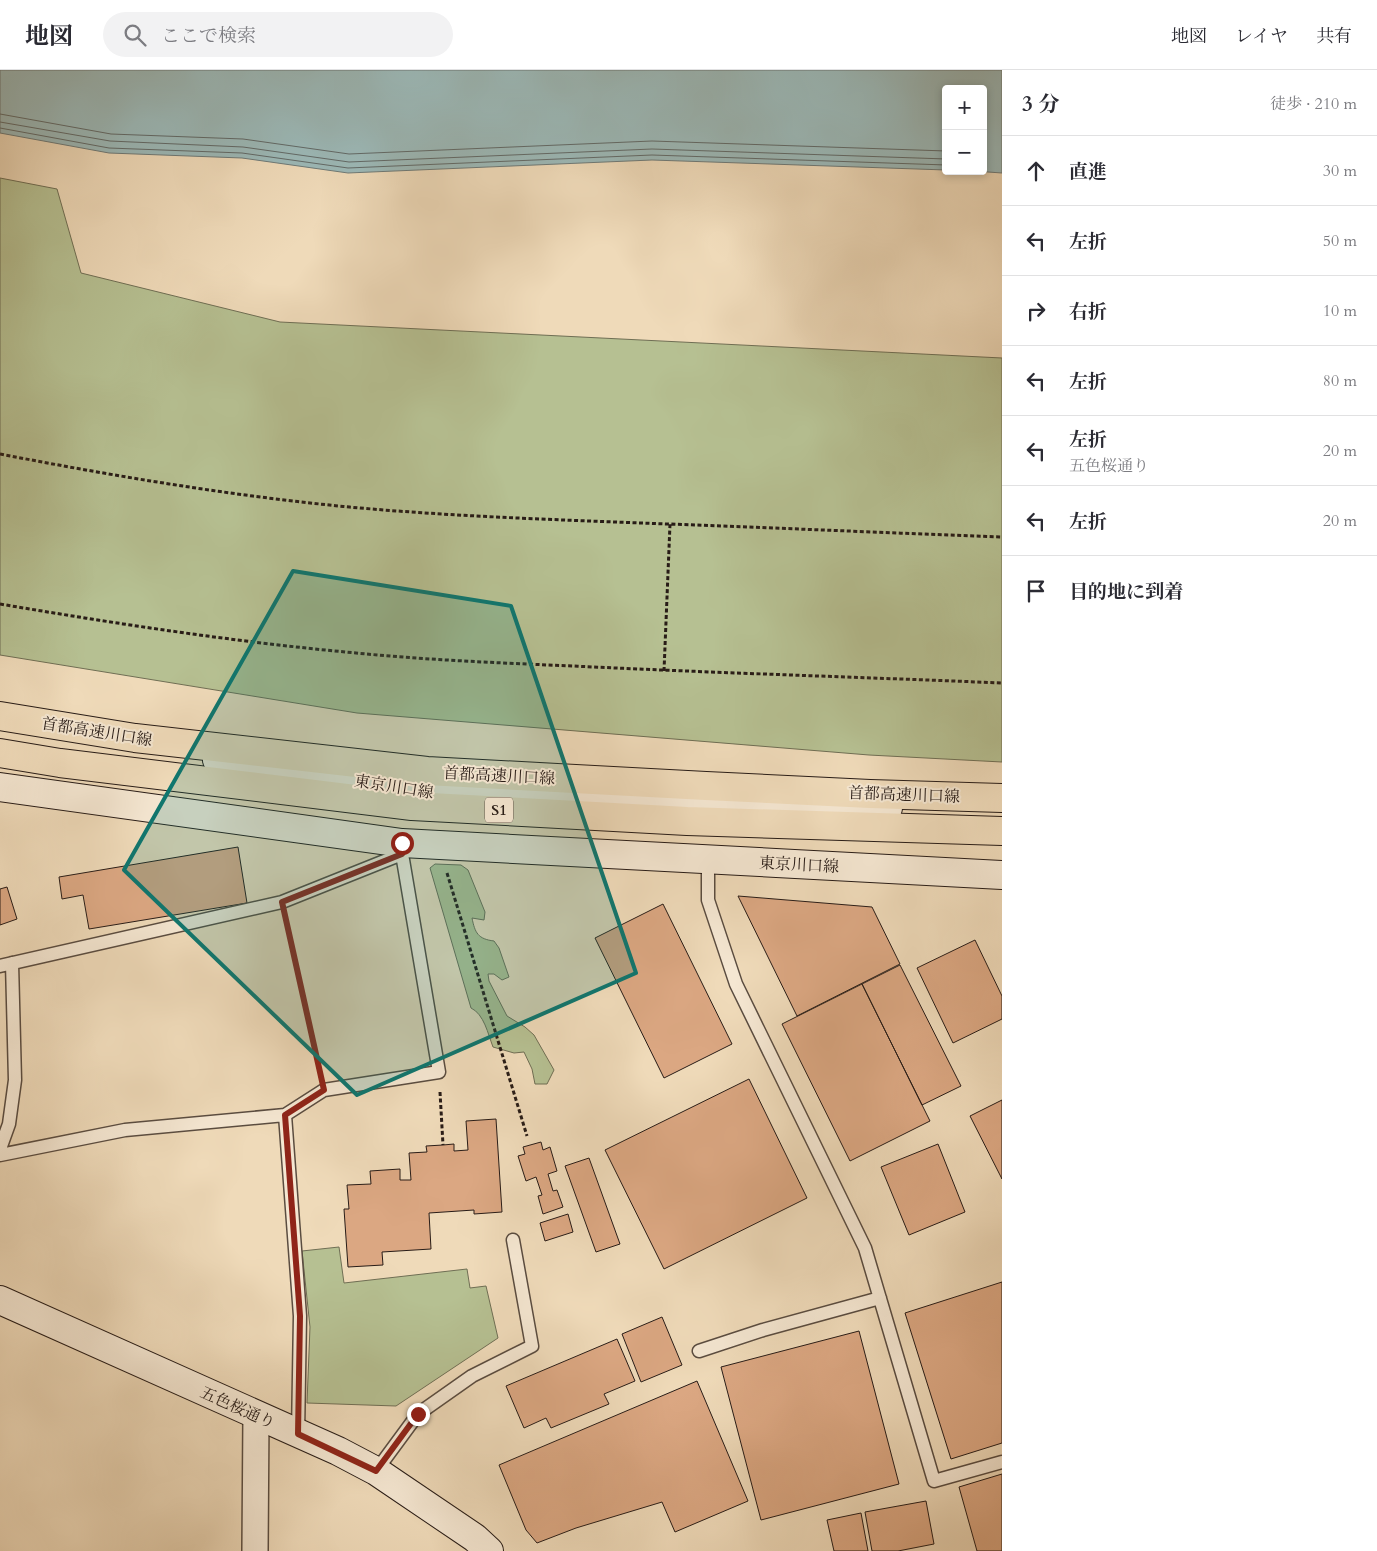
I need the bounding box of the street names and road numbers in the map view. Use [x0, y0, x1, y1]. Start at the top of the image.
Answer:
street label: 首都高速川口線 [40, 712, 154, 752]
street label: 首都高速川口線 [442, 762, 555, 790]
street label: 東京川口線 [353, 770, 435, 804]
street label: 首都高速川口線 [848, 782, 960, 808]
road number: S1 [485, 798, 513, 822]
street label: 東京川口線 [758, 852, 839, 878]
street label: 五色桜通り [197, 1382, 279, 1434]

